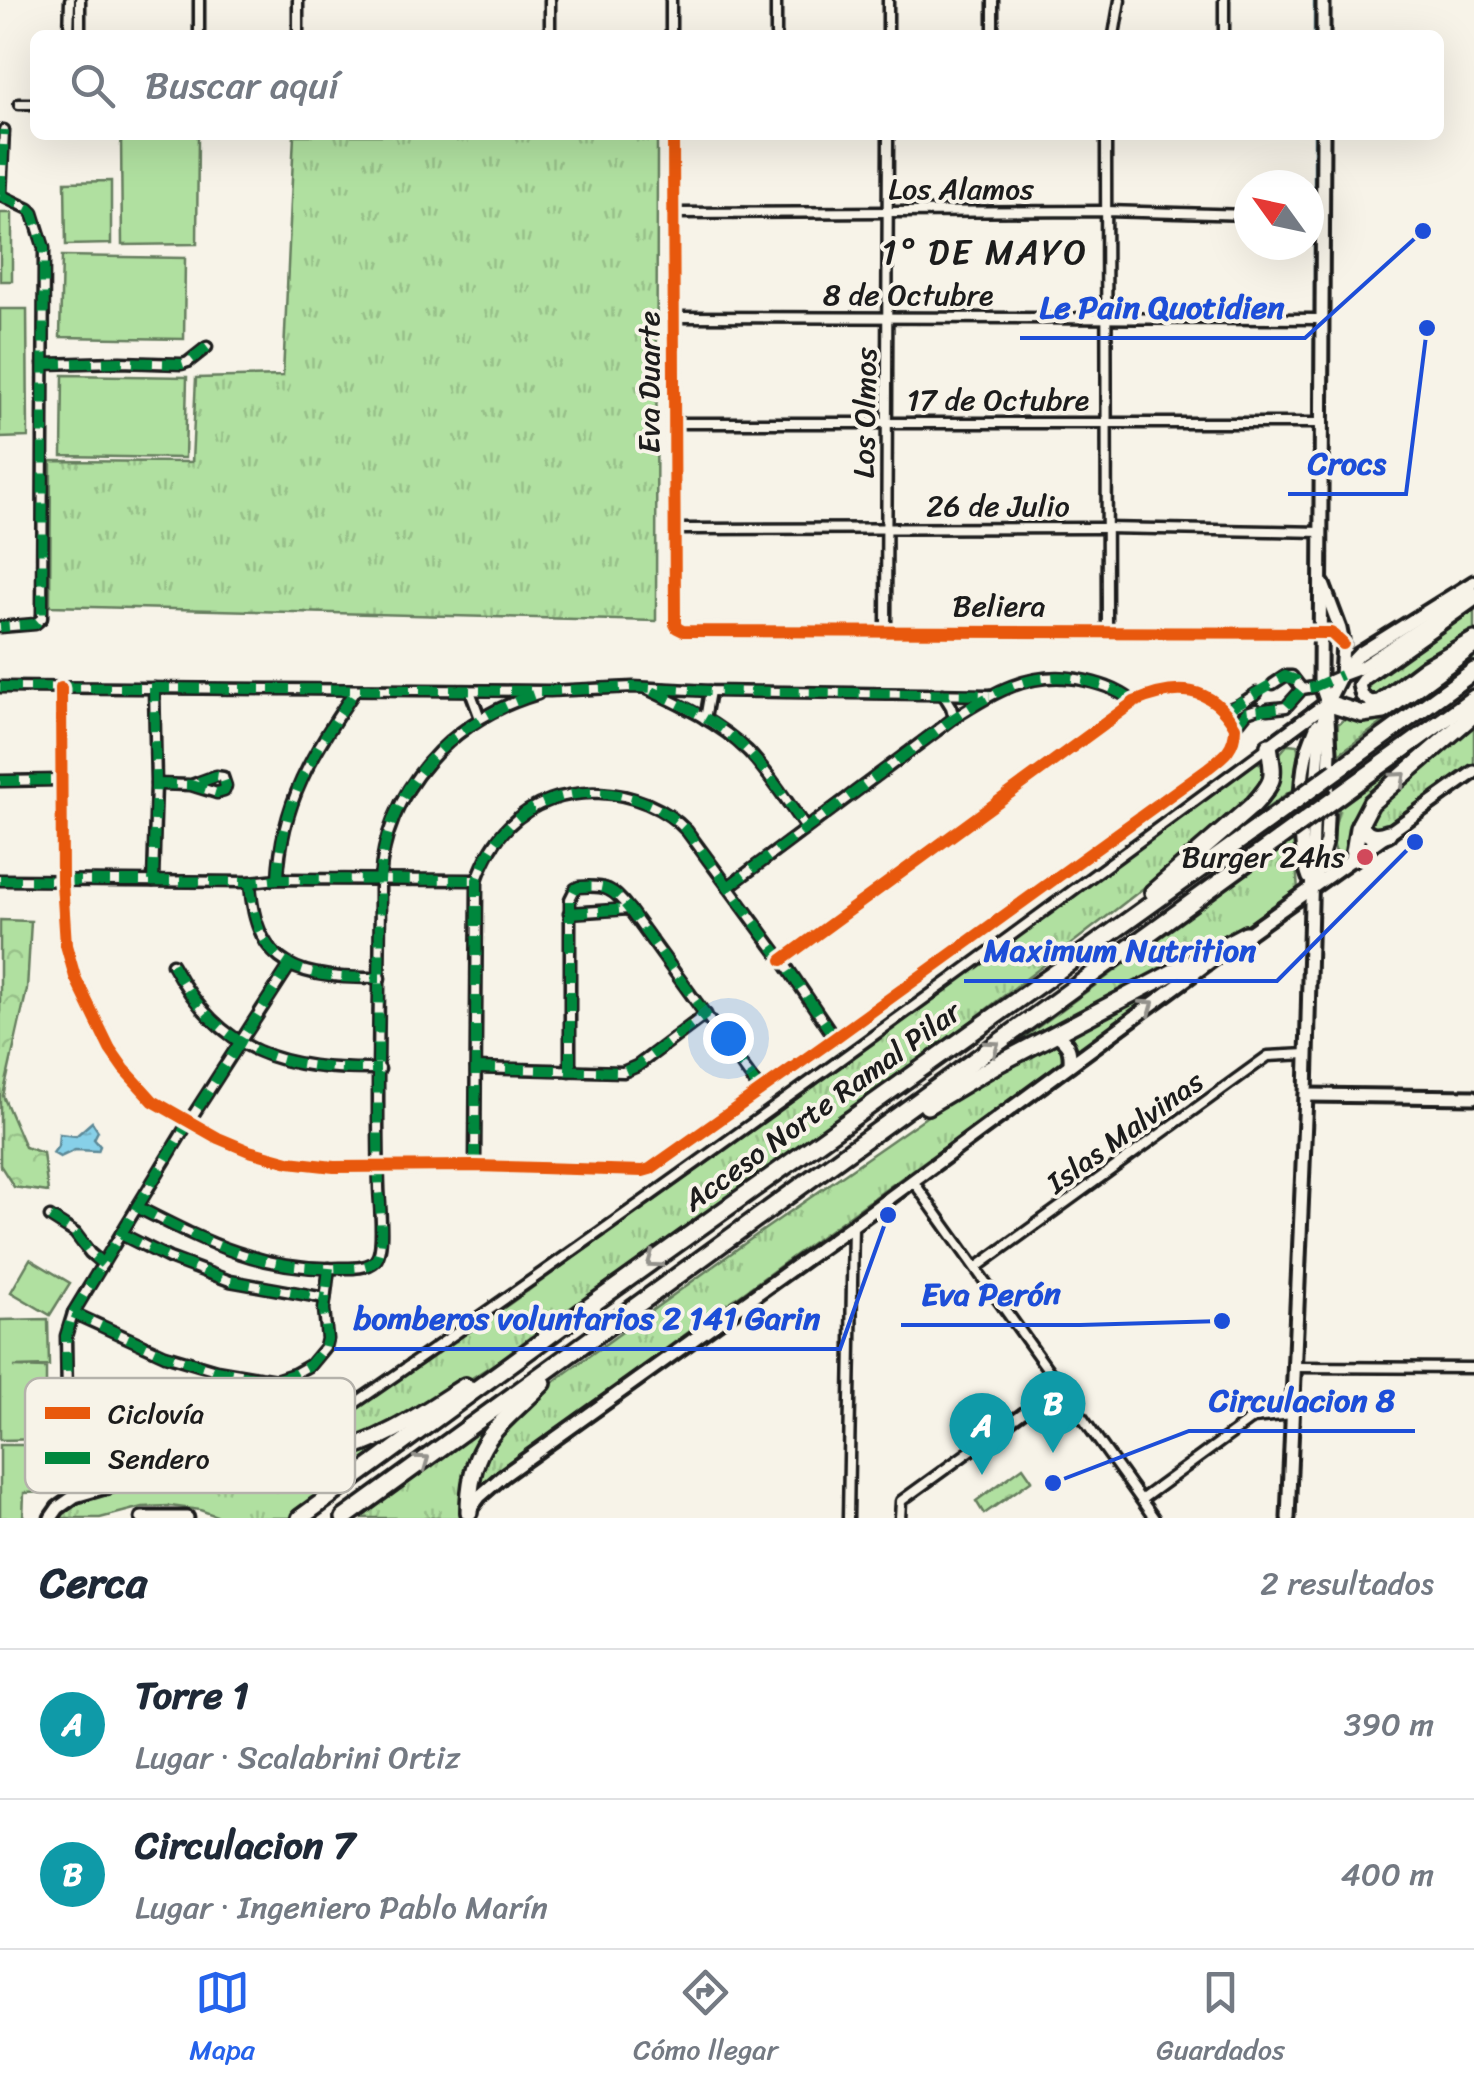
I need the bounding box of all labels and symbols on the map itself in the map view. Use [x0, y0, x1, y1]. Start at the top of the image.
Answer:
street label: Los Alamos [888, 162, 1034, 216]
north arrow [1234, 170, 1324, 260]
district label: 1° DE MAYO [881, 221, 1089, 283]
street label: 8 de Octubre [823, 268, 993, 322]
callout: Le Pain Quotidien [1020, 276, 1305, 338]
text: Le Pain Quotidien [1039, 279, 1285, 336]
street label: Eva Duarte [622, 311, 676, 453]
street label: Los Olmos [837, 347, 893, 479]
street label: 17 de Octubre [907, 373, 1089, 427]
callout: Crocs [1288, 432, 1406, 494]
text: Crocs [1307, 435, 1387, 492]
street label: 26 de Julio [926, 479, 1070, 533]
street label: Beliera [953, 579, 1046, 633]
one-way arrow [1388, 771, 1407, 789]
place label: Burger 24hs [1181, 830, 1345, 884]
marker: Burger 24hs [1354, 846, 1376, 868]
callout: Maximum Nutrition [964, 919, 1277, 981]
text: Maximum Nutrition [983, 922, 1257, 979]
street label: Acceso Norte Ramal Pilar [670, 985, 974, 1227]
one-way arrow [1137, 1001, 1155, 1018]
your location [703, 1013, 754, 1064]
one-way arrow [982, 1041, 1000, 1058]
street label: Islas Malvinas [1034, 1056, 1216, 1209]
one-way arrow [646, 1249, 665, 1267]
callout: Eva Perón [901, 1263, 1080, 1325]
text: Eva Perón [921, 1266, 1061, 1323]
callout: bomberos voluntarios 2 141 Garin [334, 1287, 840, 1349]
text: bomberos voluntarios 2 141 Garin [353, 1290, 821, 1347]
callout: Circulacion 8 [1189, 1369, 1415, 1431]
pin: B [1020, 1370, 1086, 1453]
text: Circulacion 8 [1208, 1372, 1396, 1429]
legend [25, 1378, 355, 1493]
text: Ciclovía [108, 1389, 204, 1438]
pin: A [950, 1392, 1014, 1475]
text: Sendero [108, 1434, 210, 1483]
one-way arrow [411, 1455, 430, 1473]

